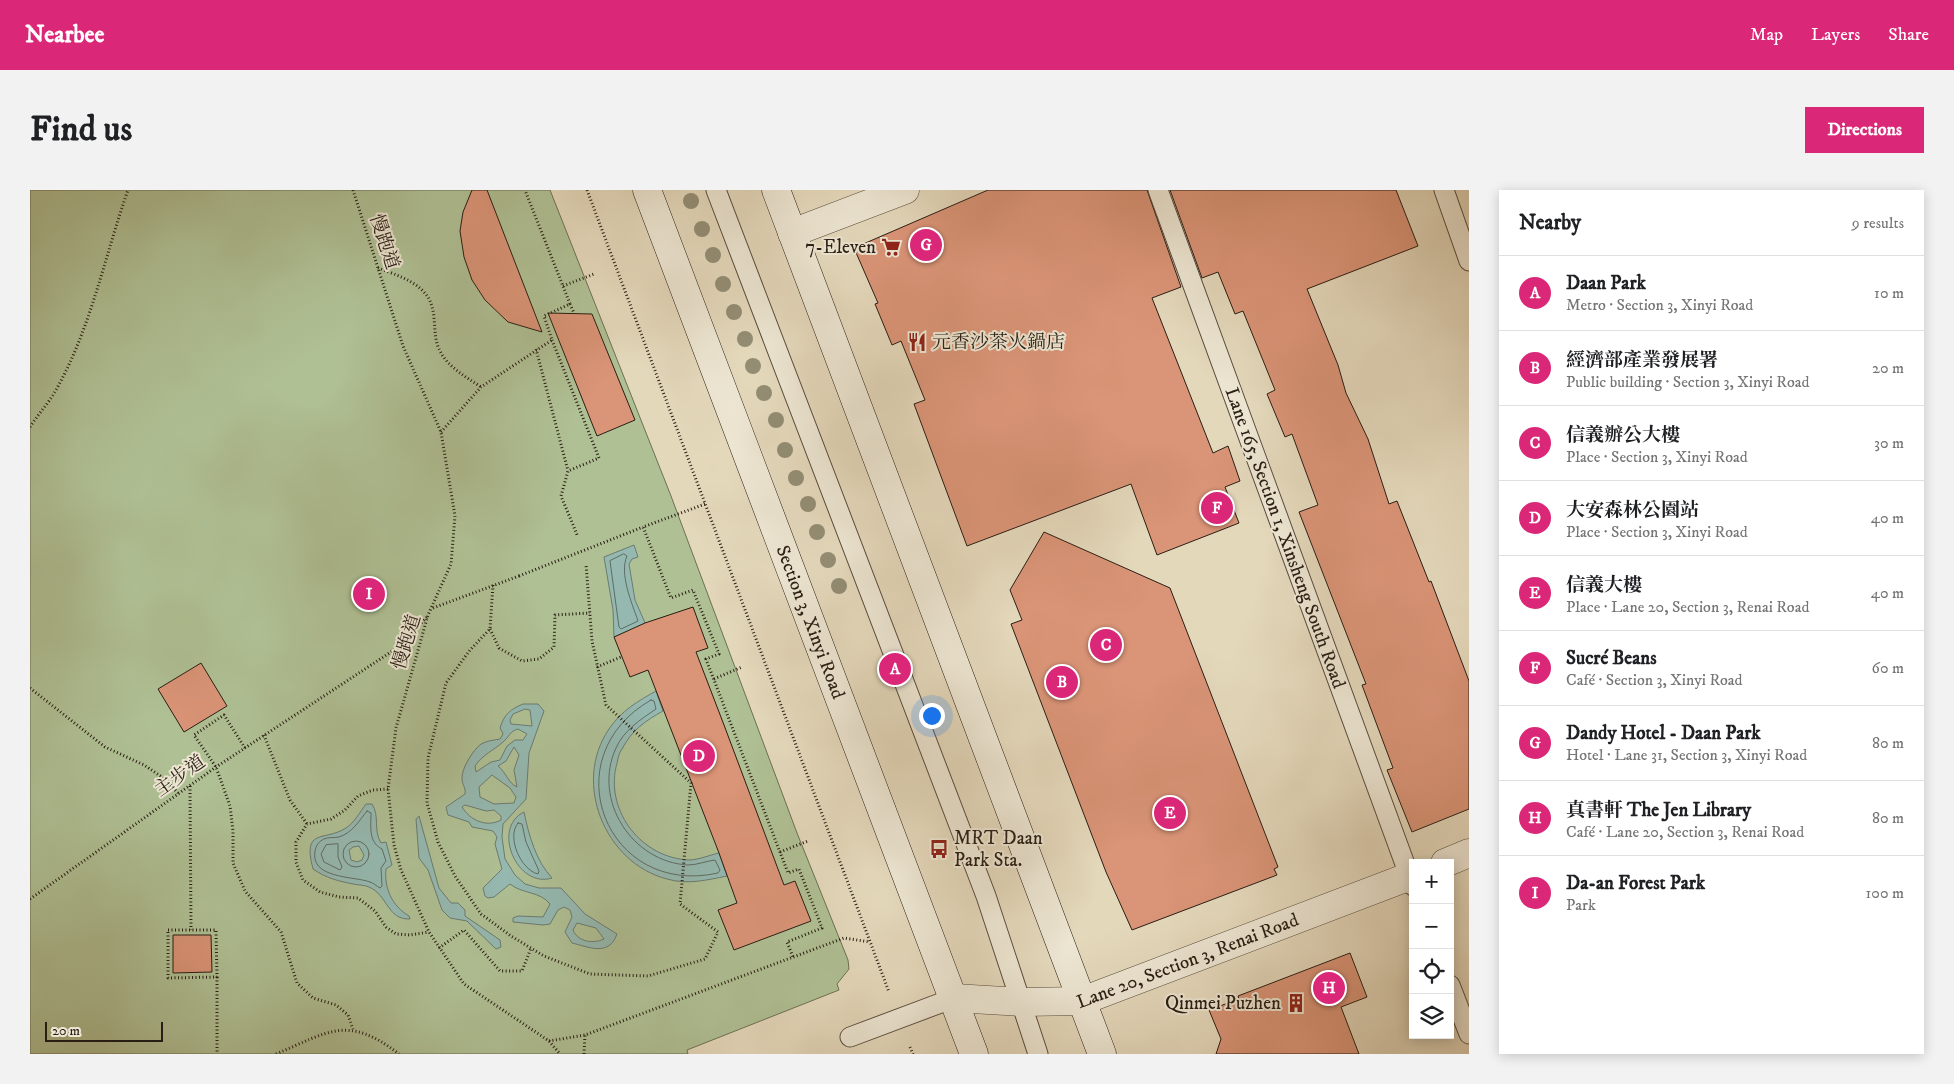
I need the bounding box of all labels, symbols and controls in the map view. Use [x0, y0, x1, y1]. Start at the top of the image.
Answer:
text: Nearbee [25, 20, 104, 50]
text: Map [1750, 24, 1783, 46]
text: Layers [1811, 24, 1860, 46]
text: Share [1888, 24, 1929, 46]
button: Directions [1805, 107, 1924, 153]
text: Find us [30, 108, 132, 152]
text: Nearby [1519, 210, 1581, 236]
street label: 慢跑道 [364, 211, 404, 273]
text: 9 results [1852, 213, 1904, 233]
pin: G [910, 226, 942, 264]
place label: 7-Eleven [805, 236, 876, 259]
supermarket icon: 7-Eleven [880, 236, 902, 258]
text: Daan Park [1566, 272, 1646, 295]
text: A [1530, 283, 1540, 303]
text: 10 m [1874, 283, 1904, 303]
text: Metro · Section 3, Xinyi Road [1566, 295, 1753, 315]
restaurant icon: 元香沙茶火鍋店 [906, 331, 928, 353]
place label: 元香沙茶火鍋店 [932, 331, 1065, 354]
text: 經濟部產業發展署 [1566, 349, 1718, 372]
text: B [1530, 358, 1540, 378]
text: 20 m [1872, 358, 1904, 378]
text: Public building · Section 3, Xinyi Road [1566, 372, 1810, 392]
street label: Lane 165, Section 1, Xinsheng South Road [1220, 384, 1350, 692]
text: 信義辦公大樓 [1566, 424, 1680, 447]
text: C [1530, 433, 1540, 453]
text: 30 m [1874, 433, 1904, 453]
text: Place · Section 3, Xinyi Road [1566, 447, 1748, 467]
pin: F [1201, 489, 1233, 527]
text: 大安森林公園站 [1566, 499, 1699, 522]
text: D [1529, 508, 1541, 528]
text: 40 m [1871, 508, 1904, 528]
text: Place · Section 3, Xinyi Road [1566, 522, 1748, 542]
street label: Section 3, Xinyi Road [771, 542, 850, 703]
text: 信義大樓 [1566, 574, 1642, 597]
pin: I [353, 575, 385, 613]
text: E [1529, 583, 1541, 603]
text: 40 m [1871, 583, 1904, 603]
text: Place · Lane 20, Section 3, Renai Road [1566, 597, 1809, 617]
street label: 慢跑道 [388, 611, 426, 673]
pin: C [1090, 626, 1122, 664]
text: Sucré Beans [1566, 647, 1657, 670]
pin: A [879, 650, 911, 688]
text: F [1530, 658, 1540, 678]
text: 60 m [1872, 658, 1904, 678]
pin: B [1046, 663, 1078, 701]
text: Café · Section 3, Xinyi Road [1566, 670, 1743, 690]
your location [919, 703, 945, 729]
text: Dandy Hotel - Daan Park [1566, 722, 1761, 745]
text: G [1529, 733, 1541, 753]
text: 80 m [1872, 733, 1904, 753]
pin: D [683, 737, 715, 775]
text: Hotel · Lane 31, Section 3, Xinyi Road [1566, 745, 1807, 765]
street label: 主步道 [150, 750, 210, 802]
pin: E [1154, 794, 1186, 832]
text: 真書軒 The Jen Library [1566, 799, 1751, 822]
text: H [1528, 808, 1542, 828]
text: 80 m [1872, 808, 1904, 828]
text: Café · Lane 20, Section 3, Renai Road [1566, 822, 1804, 842]
place label: MRT Daan Park Sta. [954, 827, 1043, 872]
bus stop icon: MRT Daan Park Sta. [928, 838, 950, 860]
map controls [1409, 859, 1454, 1039]
button: + [1409, 859, 1454, 904]
text: Da-an Forest Park [1566, 872, 1705, 895]
text: I [1532, 883, 1538, 903]
text: 100 m [1866, 883, 1904, 903]
text: Park [1566, 895, 1596, 915]
button: − [1409, 904, 1454, 949]
street label: Lane 20, Section 3, Renai Road [1073, 908, 1302, 1014]
button: locate [1409, 949, 1454, 994]
pin: H [1313, 969, 1345, 1007]
place label: Qinmei Puzhen [1165, 992, 1281, 1015]
building icon: Qinmei Puzhen [1285, 992, 1307, 1014]
button: layers [1409, 994, 1454, 1039]
scale bar [45, 1019, 162, 1042]
text: 20 m [52, 1022, 80, 1040]

